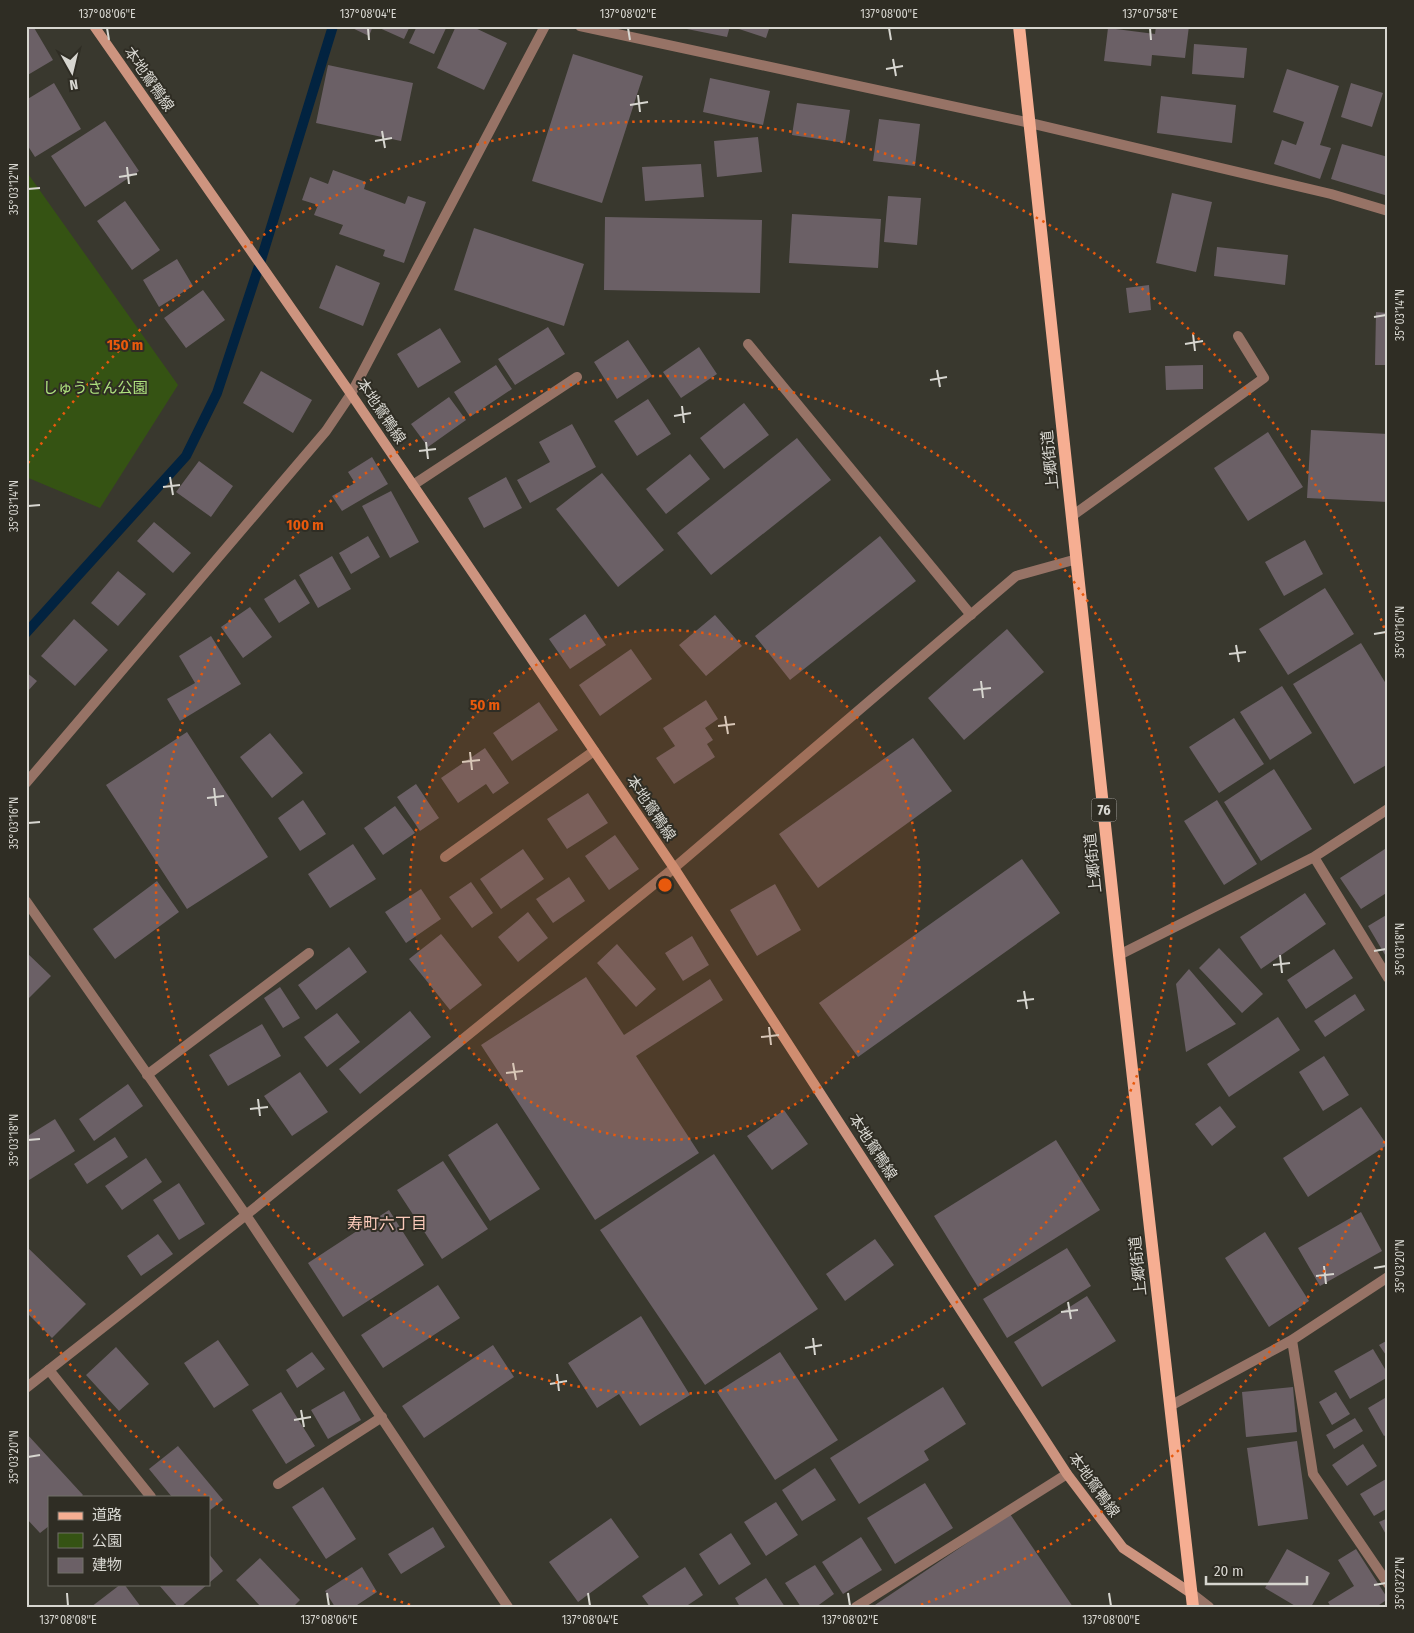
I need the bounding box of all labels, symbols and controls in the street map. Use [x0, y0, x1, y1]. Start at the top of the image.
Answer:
text: 137°08'06"E [78, 7, 136, 21]
text: 137°08'04"E [340, 7, 397, 21]
text: 137°08'02"E [600, 7, 657, 21]
text: 137°08'00"E [860, 7, 918, 21]
text: 137°07'58"E [1122, 7, 1178, 21]
street label: 本地鴛鴨線 [120, 43, 178, 115]
north arrow [48, 48, 98, 98]
text: N [68, 75, 79, 93]
text: 35°03'12"N [7, 163, 21, 215]
text: 35°03'14"N [1393, 289, 1407, 341]
text: 150 m [107, 336, 143, 354]
street label: 本地鴛鴨線 [353, 375, 409, 447]
park label: しゅうさん公園 [42, 379, 148, 397]
street label: 上郷街道 [1038, 429, 1062, 491]
text: 35°03'14"N [7, 480, 21, 532]
text: 100 m [286, 516, 324, 534]
text: 35°03'16"N [1393, 606, 1407, 658]
text: 50 m [470, 696, 500, 714]
street label: 本地鴛鴨線 [623, 772, 679, 844]
text: 35°03'16"N [7, 797, 21, 849]
road number: 76 [1092, 798, 1116, 822]
street label: 上郷街道 [1081, 832, 1105, 894]
centre of rings [656, 876, 674, 894]
text: 35°03'18"N [1393, 923, 1407, 975]
street label: 本地鴛鴨線 [845, 1111, 901, 1183]
text: 35°03'18"N [7, 1114, 21, 1166]
district label: 寿町六丁目 [347, 1214, 427, 1233]
street label: 上郷街道 [1126, 1235, 1150, 1297]
text: 35°03'20"N [1393, 1239, 1407, 1293]
text: 35°03'20"N [7, 1430, 21, 1484]
street label: 本地鴛鴨線 [1065, 1449, 1123, 1521]
legend [48, 1496, 210, 1586]
text: 道路 [92, 1506, 122, 1524]
text: 公園 [92, 1532, 122, 1550]
scale bar [1206, 1553, 1308, 1585]
text: 建物 [92, 1556, 122, 1574]
text: 35°03'22"N [1393, 1557, 1407, 1609]
text: 20 m [1214, 1562, 1244, 1580]
text: 137°08'08"E [39, 1613, 97, 1627]
text: 137°08'06"E [300, 1613, 358, 1627]
text: 137°08'04"E [562, 1613, 619, 1627]
text: 137°08'02"E [822, 1613, 879, 1627]
text: 137°08'00"E [1082, 1613, 1140, 1627]

